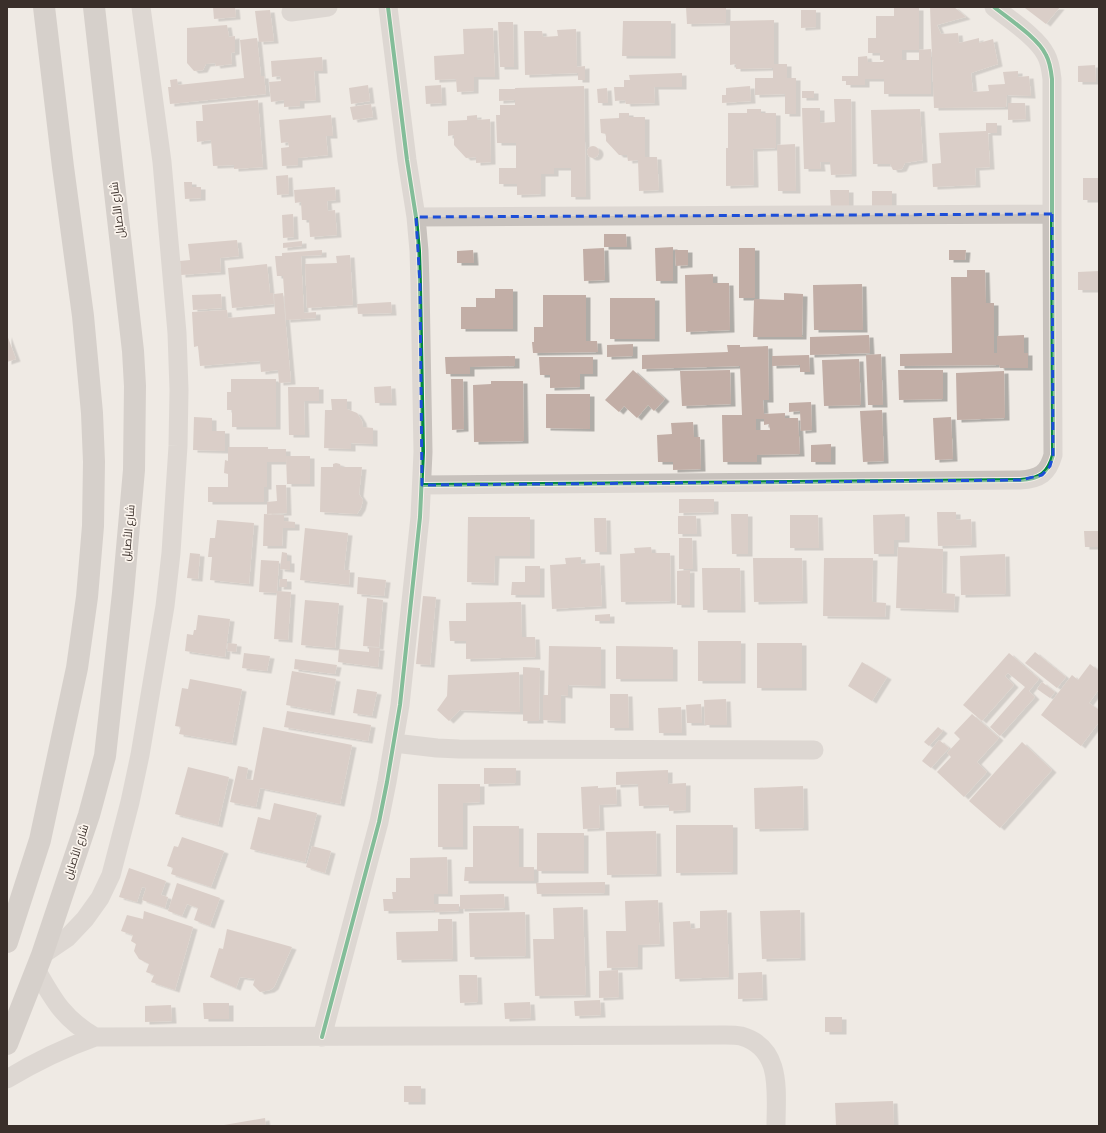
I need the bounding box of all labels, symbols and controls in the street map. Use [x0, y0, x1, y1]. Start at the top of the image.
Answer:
street label: شارع الأصايل [108, 181, 128, 239]
street label: شارع الأصايل [120, 504, 138, 562]
street label: شارع الأصايل [62, 823, 92, 881]

